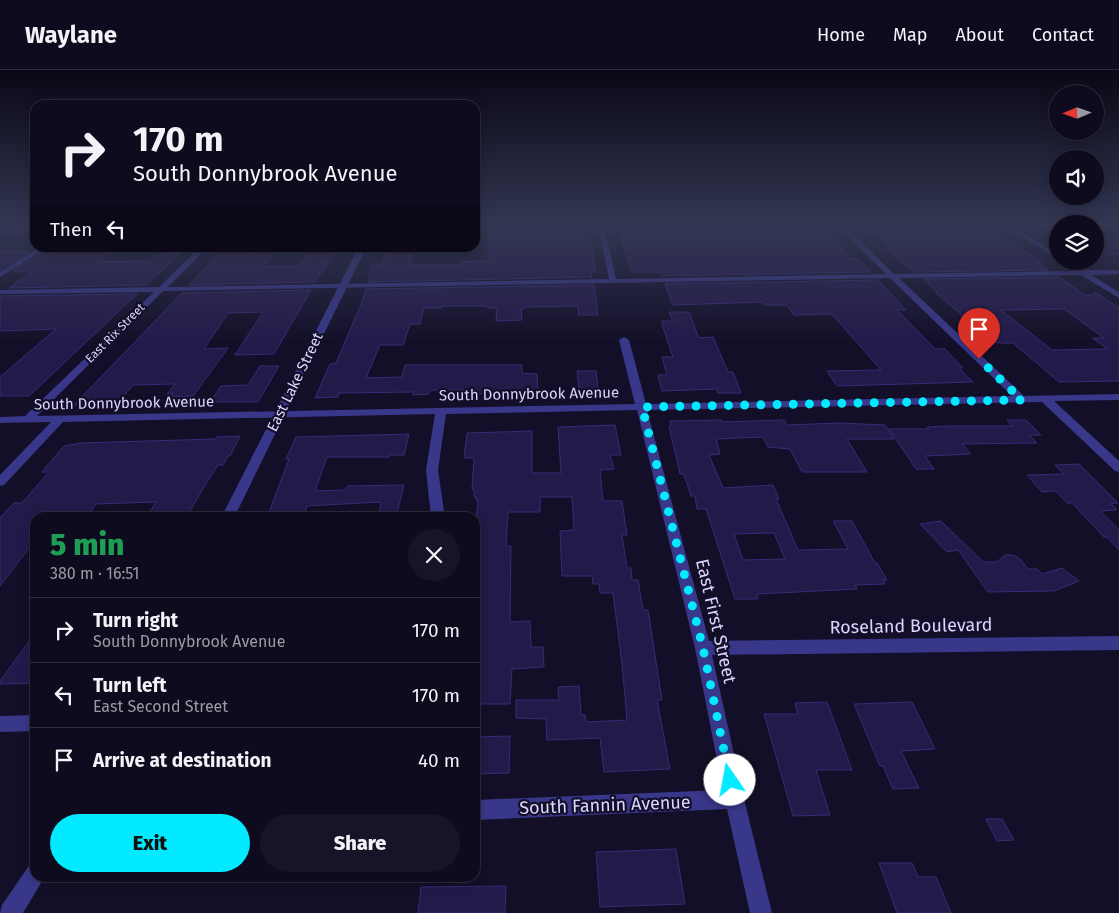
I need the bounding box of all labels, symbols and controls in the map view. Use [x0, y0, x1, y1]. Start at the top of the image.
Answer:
text: Waylane [25, 21, 117, 49]
text: Home [817, 24, 865, 46]
text: Map [893, 24, 927, 46]
text: About [955, 24, 1004, 46]
text: Contact [1032, 24, 1094, 46]
north arrow [1049, 85, 1104, 140]
map controls [1049, 85, 1104, 270]
text: 170 m [133, 118, 224, 160]
icon: right [50, 120, 115, 185]
button: sound [1049, 150, 1104, 205]
text: South Donnybrook Avenue [133, 160, 398, 187]
icon: left [102, 215, 130, 243]
button: layers [1049, 215, 1104, 270]
text: Then [50, 218, 92, 241]
street label: East Rix Street [82, 300, 148, 366]
pin [958, 308, 1000, 359]
icon: arrive [965, 315, 993, 343]
street label: East Lake Street [263, 329, 327, 435]
street label: South Donnybrook Avenue [439, 383, 619, 405]
street label: South Donnybrook Avenue [34, 392, 214, 414]
text: 5 min [50, 527, 124, 563]
button: close [408, 529, 460, 581]
street label: East First Street [691, 557, 741, 686]
text: 380 m · 16:51 [50, 564, 140, 583]
text: Turn right [93, 609, 178, 632]
street label: Roseland Boulevard [829, 614, 993, 638]
icon: right [50, 616, 78, 644]
text: 170 m [412, 619, 460, 642]
text: South Donnybrook Avenue [93, 632, 285, 651]
text: Turn left [93, 674, 167, 697]
icon: left [50, 681, 78, 709]
text: 170 m [412, 684, 460, 707]
text: East Second Street [93, 697, 228, 716]
icon: arrive [50, 746, 78, 774]
text: Arrive at destination [93, 749, 272, 772]
text: 40 m [418, 749, 460, 772]
position arrow [703, 753, 755, 805]
street label: South Fannin Avenue [519, 791, 691, 819]
button: Exit [50, 814, 250, 872]
button: Share [260, 814, 460, 872]

